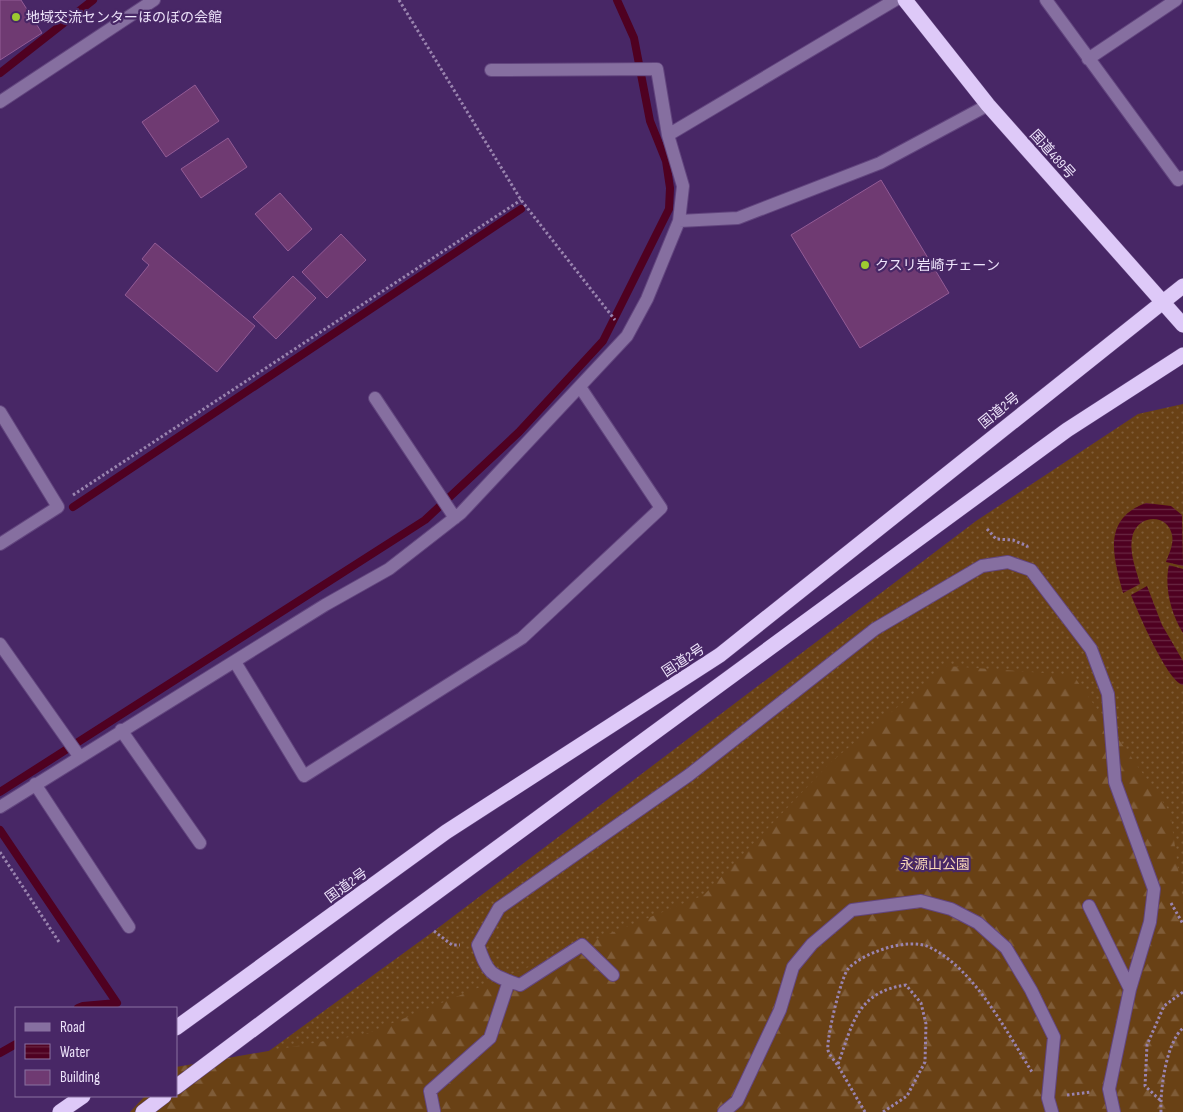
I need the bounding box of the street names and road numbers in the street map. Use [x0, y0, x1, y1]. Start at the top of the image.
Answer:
street label: 国道489号 [1026, 126, 1079, 182]
street label: 国道2号 [975, 389, 1023, 432]
street label: 国道2号 [659, 640, 708, 681]
street label: 国道2号 [322, 864, 371, 906]

